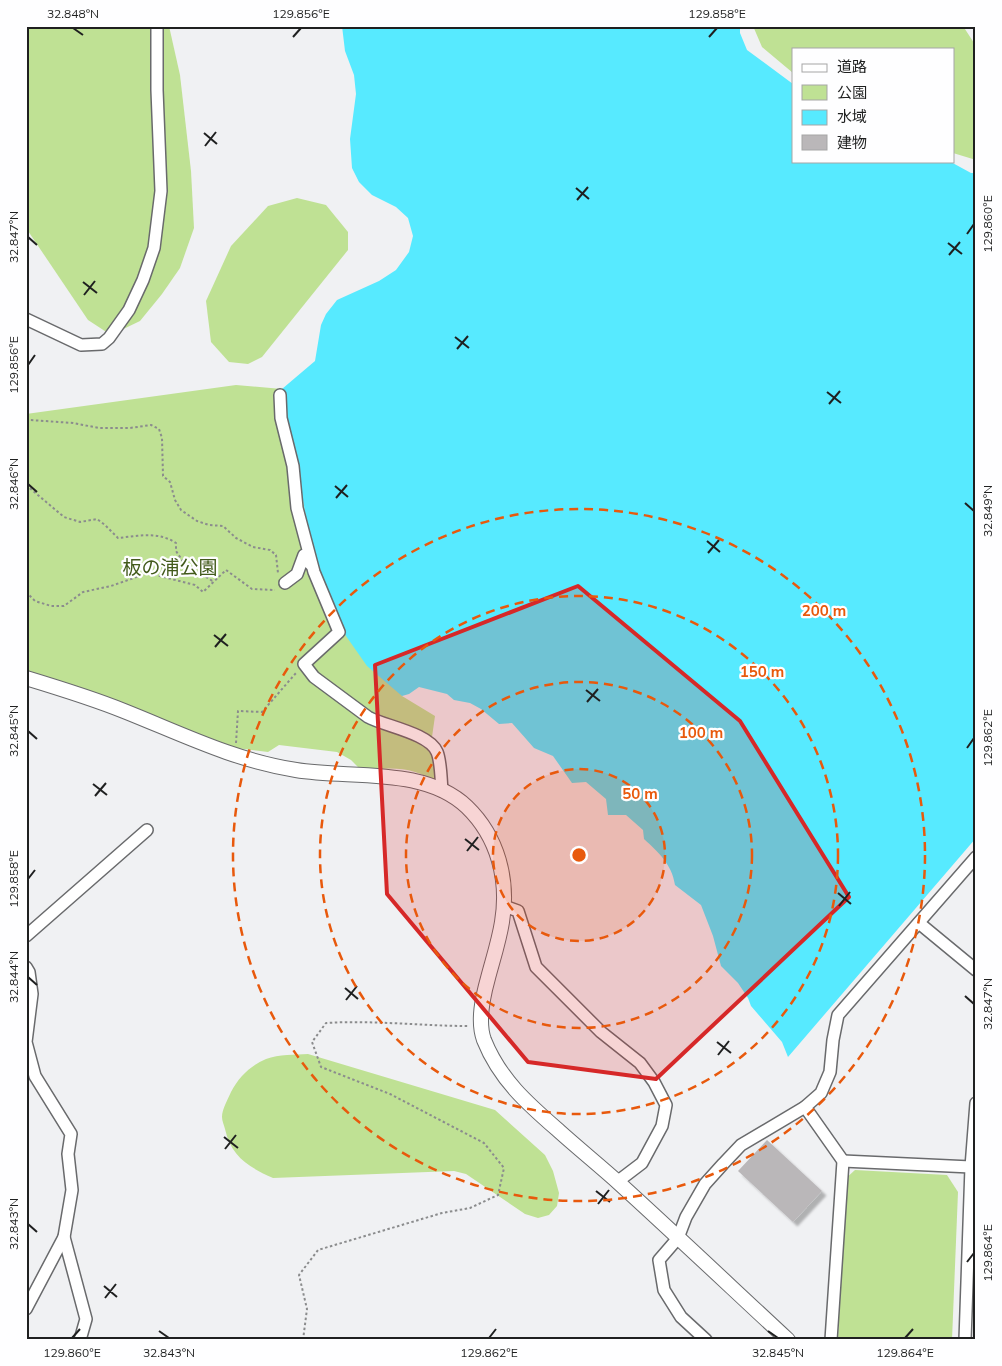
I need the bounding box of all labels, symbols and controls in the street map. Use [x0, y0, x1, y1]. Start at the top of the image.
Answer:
text: 32.848°N [47, 6, 99, 21]
text: 129.856°E [272, 6, 330, 21]
text: 129.858°E [688, 6, 746, 21]
legend [792, 48, 954, 162]
text: 道路 [837, 57, 867, 76]
text: 公園 [837, 83, 867, 102]
text: 水域 [837, 107, 867, 126]
text: 建物 [837, 133, 867, 152]
text: 129.860°E [980, 195, 995, 253]
text: 32.847°N [6, 211, 21, 263]
text: 129.856°E [6, 336, 21, 394]
text: 32.846°N [6, 458, 21, 510]
text: 32.849°N [980, 485, 995, 537]
park label: 板の浦公園 [122, 555, 218, 579]
text: 200 m [802, 601, 846, 620]
text: 150 m [740, 662, 784, 681]
text: 32.845°N [6, 705, 21, 757]
text: 129.862°E [980, 709, 995, 767]
text: 100 m [679, 723, 723, 742]
text: 50 m [622, 784, 658, 803]
centre of rings [570, 846, 588, 864]
text: 129.858°E [6, 850, 21, 908]
text: 32.844°N [6, 951, 21, 1003]
text: 32.847°N [980, 978, 995, 1030]
text: 32.843°N [6, 1198, 21, 1250]
text: 129.864°E [980, 1224, 995, 1282]
text: 129.860°E [43, 1345, 101, 1360]
text: 32.843°N [143, 1345, 195, 1360]
text: 129.862°E [460, 1345, 518, 1360]
text: 32.845°N [752, 1345, 804, 1360]
text: 129.864°E [876, 1345, 934, 1360]

